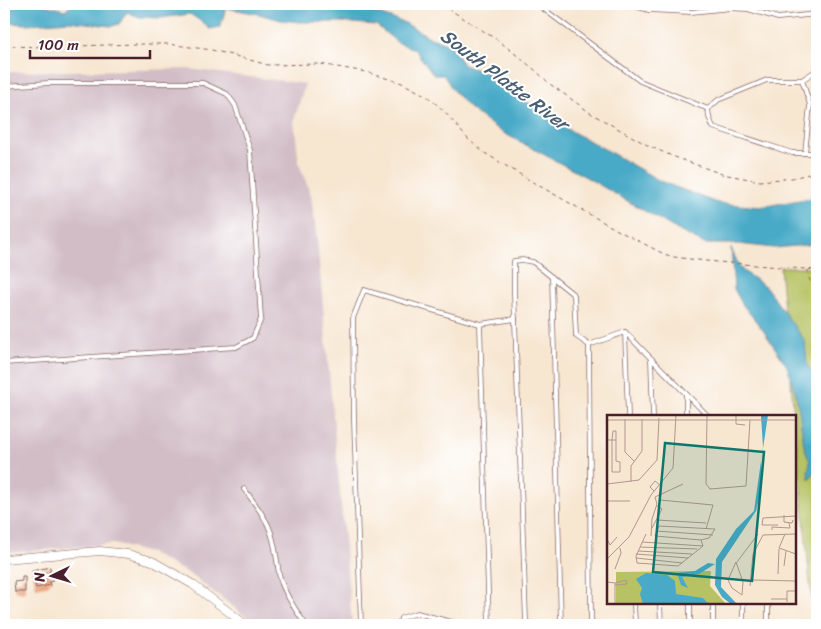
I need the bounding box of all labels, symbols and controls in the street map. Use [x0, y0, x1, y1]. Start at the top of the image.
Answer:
water label: South Platte River [433, 20, 579, 141]
scale bar [30, 28, 150, 60]
text: 100 m [38, 32, 79, 58]
inset map [607, 415, 796, 604]
north arrow [28, 552, 78, 602]
text: N [27, 571, 53, 584]

